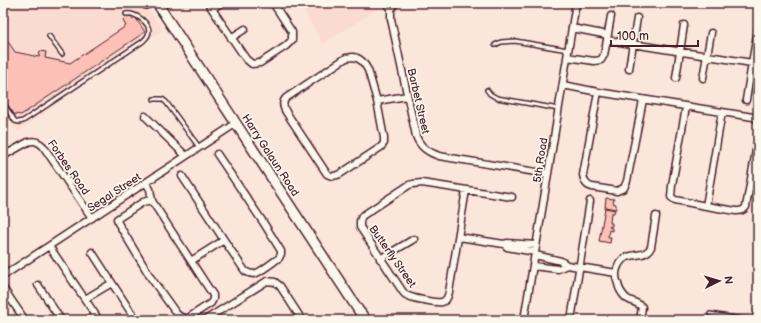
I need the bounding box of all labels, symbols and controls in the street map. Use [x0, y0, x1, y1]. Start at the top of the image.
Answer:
scale bar [611, 22, 698, 48]
text: 100 m [617, 29, 649, 44]
street label: Barbet Street [405, 67, 432, 136]
street label: Harry Galaun Road [239, 112, 302, 199]
street label: Forbes Road [45, 137, 92, 197]
street label: 5th Road [531, 137, 550, 183]
street label: Segal Street [85, 170, 144, 215]
street label: Butterfly Street [366, 223, 419, 290]
north arrow [699, 261, 739, 301]
text: N [722, 275, 735, 285]

